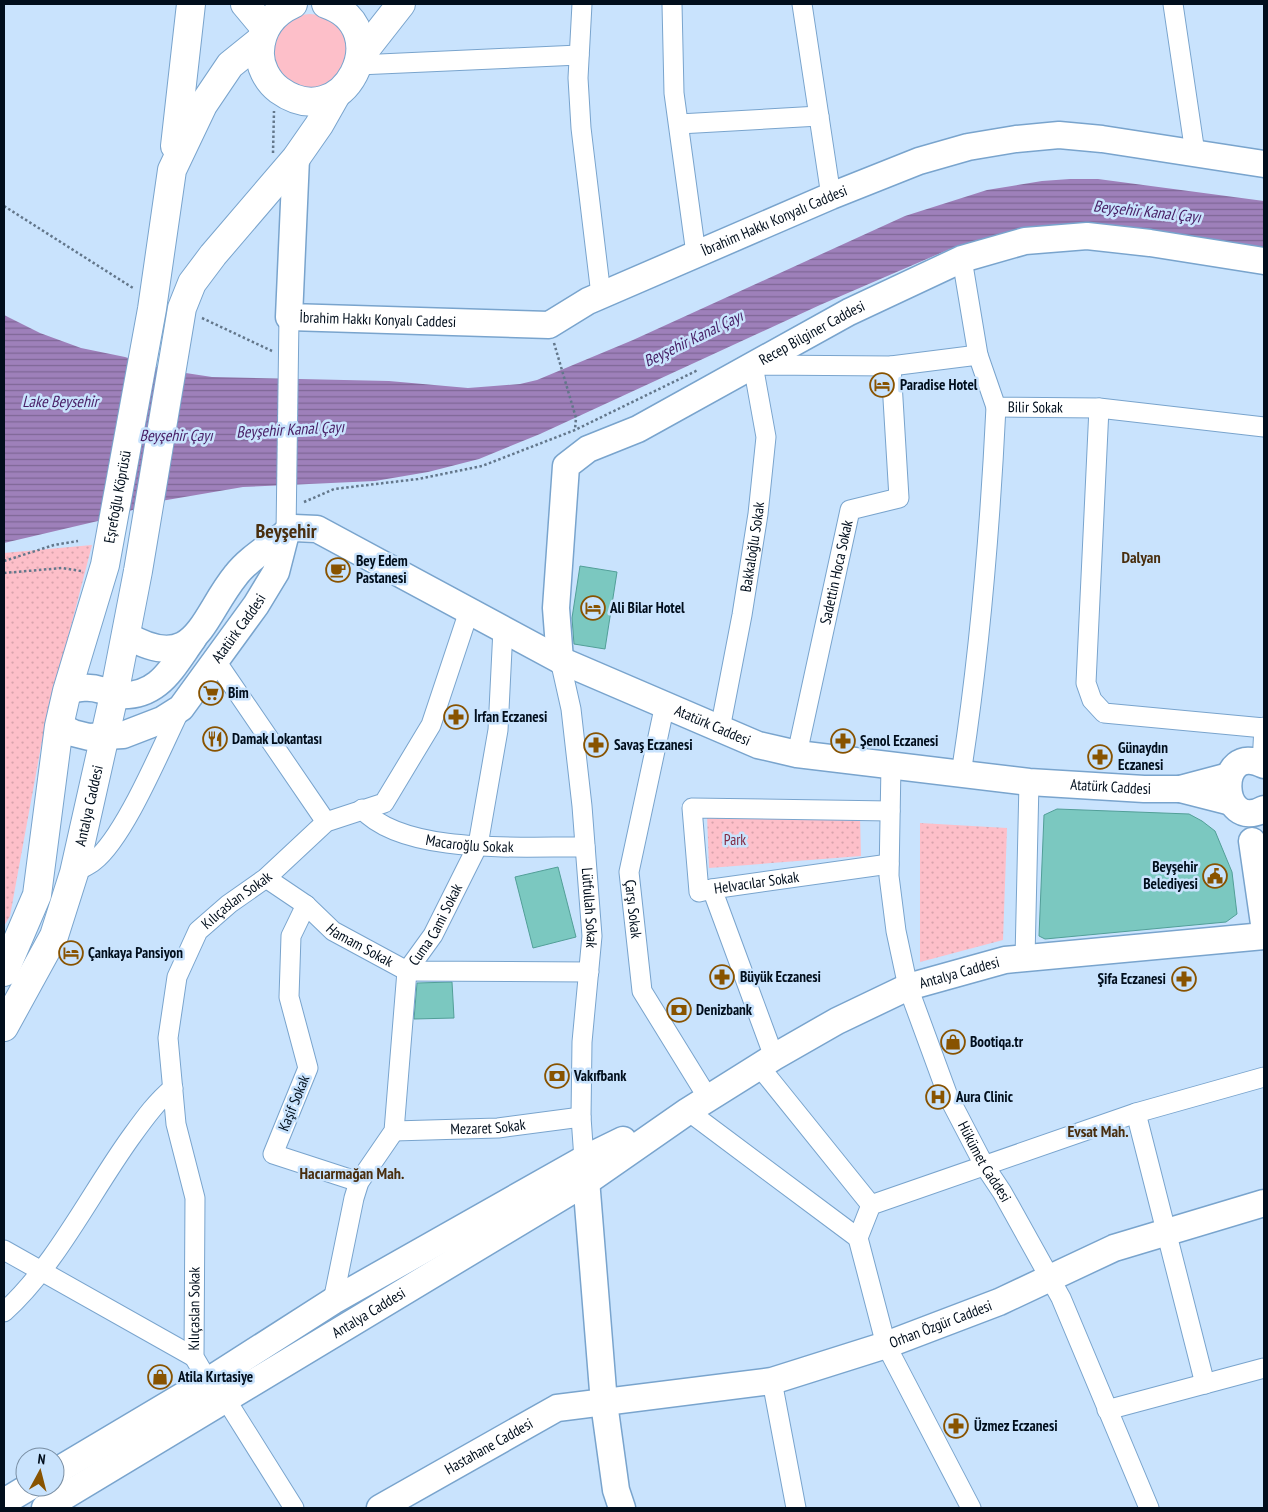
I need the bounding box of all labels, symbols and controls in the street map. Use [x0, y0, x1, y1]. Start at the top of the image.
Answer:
street label: İbrahim Hakkı Konyalı Caddesi [698, 181, 850, 260]
water label: Beyşehir Kanal Çayı [1092, 195, 1203, 227]
street label: Recep Bilginer Caddesi [756, 296, 868, 369]
water label: Beyşehir Kanal Çayı [640, 305, 747, 371]
street label: İbrahim Hakkı Konyalı Caddesi [299, 307, 457, 331]
hotel icon: Paradise Hotel [869, 372, 895, 398]
place label: Paradise Hotel [900, 375, 978, 394]
water label: Lake Beysehir [22, 391, 100, 411]
street label: Bilir Sokak [1008, 397, 1063, 417]
water label: Beyşehir Kanal Çayı [236, 416, 346, 442]
water label: Beyşehir Çayı [139, 425, 214, 445]
street label: Eşrefoğlu Köprüsü [99, 449, 135, 545]
street label: Bakkaloğlu Sokak [736, 501, 768, 593]
district label: Beyşehir [255, 518, 317, 544]
street label: Sadettin Hoca Sokak [815, 518, 857, 626]
district label: Dalyan [1121, 547, 1161, 567]
place label: Bey Edem Pastanesi [356, 551, 408, 587]
cafe icon: Bey Edem Pastanesi [325, 557, 351, 583]
street label: Atatürk Caddesi [207, 590, 270, 666]
hotel icon: Ali Bilar Hotel [580, 595, 606, 621]
place label: Ali Bilar Hotel [609, 598, 685, 617]
supermarket icon: Bim [198, 680, 224, 706]
place label: Bim [228, 683, 249, 702]
street label: Atatürk Caddesi [672, 700, 754, 750]
pharmacy icon: İrfan Eczanesi [443, 704, 469, 730]
place label: İrfan Eczanesi [474, 707, 547, 726]
restaurant icon: Damak Lokantası [202, 726, 228, 752]
pharmacy icon: Şenol Eczanesi [830, 728, 856, 754]
place label: Damak Lokantası [232, 729, 322, 748]
place label: Şenol Eczanesi [860, 731, 938, 750]
pharmacy icon: Savaş Eczanesi [583, 732, 609, 758]
place label: Savaş Eczanesi [614, 735, 693, 754]
place label: Günaydın Eczanesi [1118, 738, 1168, 774]
pharmacy icon: Günaydın Eczanesi [1087, 744, 1113, 770]
street label: Antalya Caddesi [70, 763, 107, 848]
street label: Atatürk Caddesi [1070, 775, 1151, 798]
street label: Macaroğlu Sokak [424, 830, 514, 856]
park label: Park [724, 830, 746, 849]
place label: Beyşehir Belediyesi [1143, 857, 1199, 893]
public building icon: Beyşehir Belediyesi [1202, 863, 1228, 889]
street label: Kılıçaslan Sokak [197, 867, 276, 933]
street label: Lütfullah Sokak [578, 867, 602, 949]
street label: Helvacılar Sokak [713, 867, 800, 898]
street label: Çarşı Sokak [621, 879, 646, 939]
street label: Cuma Cami Sokak [404, 880, 466, 969]
street label: Hamam Sokak [322, 919, 397, 971]
hotel icon: Çankaya Pansiyon [58, 940, 84, 966]
place label: Çankaya Pansiyon [88, 943, 183, 962]
street label: Antalya Caddesi [917, 952, 1001, 992]
pharmacy icon: Büyük Eczanesi [709, 964, 735, 990]
pharmacy icon: Şifa Eczanesi [1171, 966, 1197, 992]
place label: Büyük Eczanesi [740, 967, 821, 986]
place label: Şifa Eczanesi [1097, 969, 1166, 988]
bank icon: Denizbank [666, 997, 692, 1023]
place label: Denizbank [696, 1000, 753, 1019]
shop icon: Bootiqa.tr [940, 1029, 966, 1055]
place label: Bootiqa.tr [970, 1032, 1024, 1051]
bank icon: Vakıfbank [544, 1063, 570, 1089]
place label: Vakıfbank [573, 1066, 627, 1085]
street label: Kaşif Sokak [274, 1072, 313, 1134]
hospital icon: Aura Clinic [925, 1084, 951, 1110]
place label: Aura Clinic [955, 1087, 1014, 1106]
street label: Mezaret Sokak [450, 1114, 527, 1138]
street label: Hükümet Caddesi [954, 1118, 1016, 1205]
district label: Evsat Mah. [1067, 1121, 1129, 1141]
district label: Hacıarmağan Mah. [300, 1163, 404, 1183]
street label: Kılıçaslan Sokak [184, 1267, 204, 1351]
street label: Antalya Caddesi [328, 1283, 409, 1342]
street label: Orhan Özgür Caddesi [886, 1296, 995, 1352]
shop icon: Atila Kırtasiye [147, 1364, 173, 1390]
place label: Atila Kırtasiye [177, 1367, 253, 1386]
pharmacy icon: Üzmez Eczanesi [943, 1413, 969, 1439]
street label: Hastahane Caddesi [441, 1414, 536, 1478]
place label: Üzmez Eczanesi [974, 1416, 1058, 1435]
north arrow [15, 1447, 65, 1497]
text: N [37, 1450, 46, 1468]

